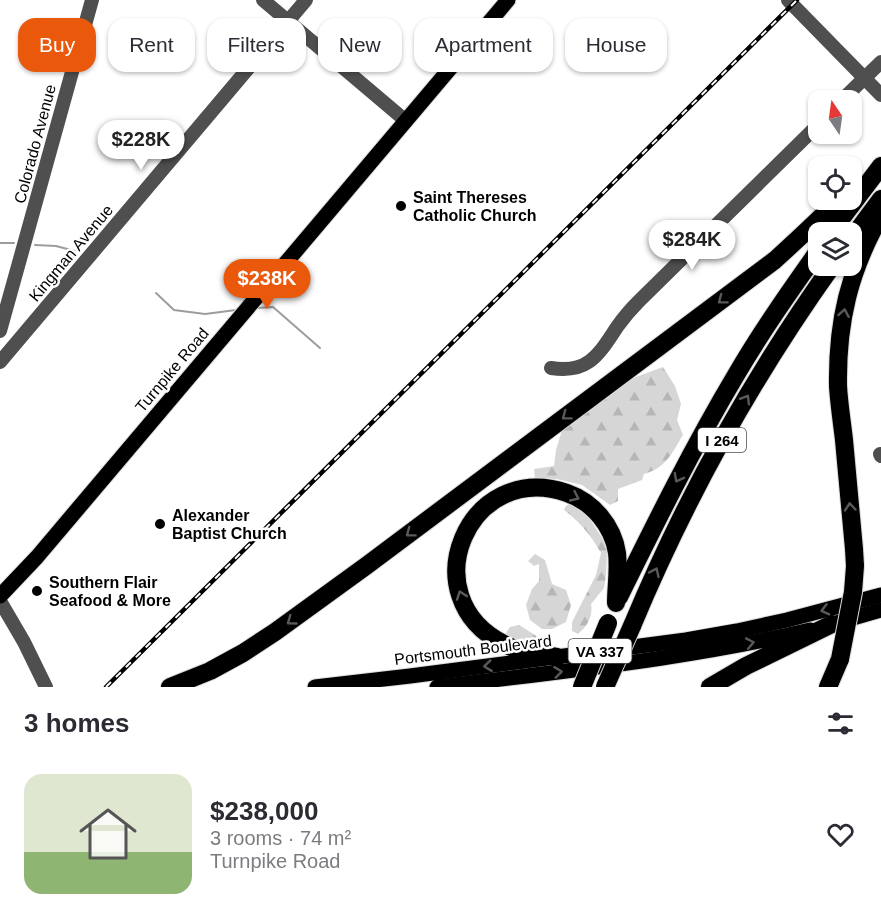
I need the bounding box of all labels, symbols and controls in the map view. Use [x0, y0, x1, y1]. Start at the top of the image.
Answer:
chip: Buy [18, 18, 96, 72]
chip: Rent [108, 18, 195, 72]
chip: Filters [207, 18, 306, 72]
chip: New [318, 18, 402, 72]
chip: Apartment [414, 18, 553, 72]
chip: House [565, 18, 667, 72]
street label: Colorado Avenue [11, 83, 59, 205]
north arrow [808, 90, 862, 144]
map controls [808, 90, 862, 276]
pin: $228K [99, 120, 183, 171]
text: $228K [112, 128, 170, 150]
button: locate [808, 156, 862, 210]
place label: Saint Thereses Catholic Church [413, 189, 537, 224]
marker: Saint Thereses Catholic Church [394, 199, 408, 213]
street label: Kingman Avenue [26, 201, 116, 305]
pin: $284K [650, 220, 734, 271]
button: layers [808, 222, 862, 276]
text: $284K [663, 228, 721, 250]
pin: $238K [225, 259, 309, 310]
text: $238K [238, 267, 296, 289]
one-way arrow [718, 292, 729, 303]
one-way arrow [837, 309, 849, 318]
street label: Turnpike Road [132, 325, 212, 415]
one-way arrow [738, 395, 750, 405]
one-way arrow [561, 409, 572, 420]
road number: I 264 [698, 428, 746, 452]
one-way arrow [674, 472, 686, 483]
one-way arrow [569, 489, 580, 501]
one-way arrow [844, 503, 857, 512]
place label: Alexander Baptist Church [172, 507, 287, 542]
marker: Alexander Baptist Church [153, 517, 167, 531]
one-way arrow [405, 526, 416, 537]
one-way arrow [647, 567, 659, 578]
place label: Southern Flair Seafood & More [49, 574, 171, 609]
marker: Southern Flair Seafood & More [30, 584, 44, 598]
one-way arrow [456, 591, 468, 601]
one-way arrow [820, 603, 830, 615]
one-way arrow [287, 613, 298, 624]
street label: Portsmouth Boulevard [393, 632, 553, 668]
one-way arrow [745, 637, 755, 650]
road number: VA 337 [568, 639, 632, 663]
one-way arrow [483, 660, 492, 672]
one-way arrow [553, 666, 562, 679]
icon: filters [824, 707, 857, 740]
text: 3 homes [24, 708, 130, 738]
text: $238,000 [210, 796, 318, 826]
icon: home [72, 798, 144, 870]
icon: heart [824, 818, 857, 851]
text: 3 rooms · 74 m² [210, 827, 351, 849]
text: Turnpike Road [210, 850, 340, 872]

